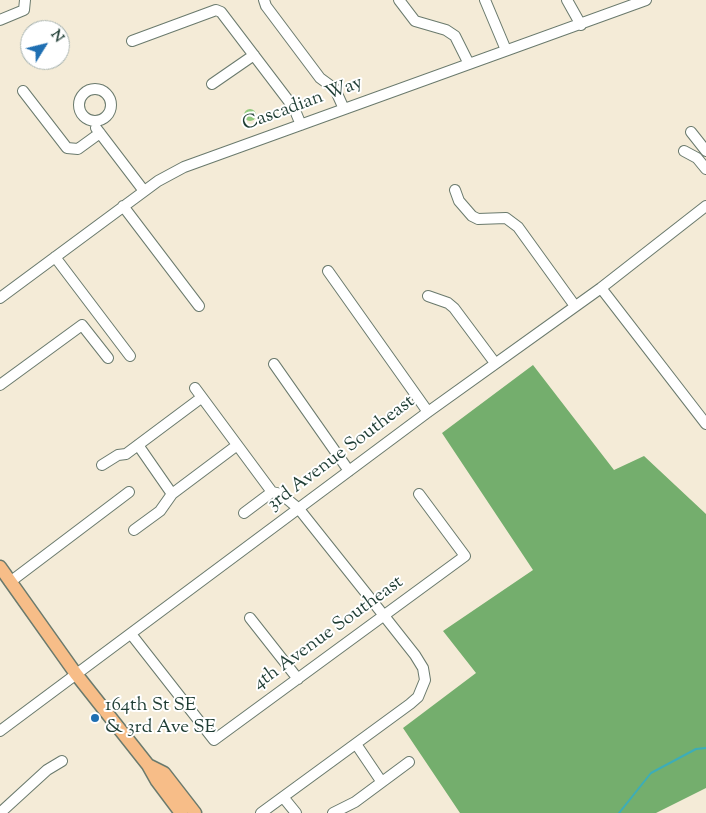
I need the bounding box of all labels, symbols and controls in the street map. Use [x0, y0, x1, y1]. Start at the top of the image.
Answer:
north arrow [20, 20, 70, 70]
text: N [45, 26, 68, 47]
street label: Cascadian Way [240, 73, 366, 137]
street label: 3rd Avenue Southeast [264, 391, 420, 517]
street label: 4th Avenue Southeast [249, 572, 409, 696]
place label: 164th St SE & 3rd Ave SE [105, 696, 216, 740]
marker: 164th St SE & 3rd Ave SE [89, 712, 101, 724]

